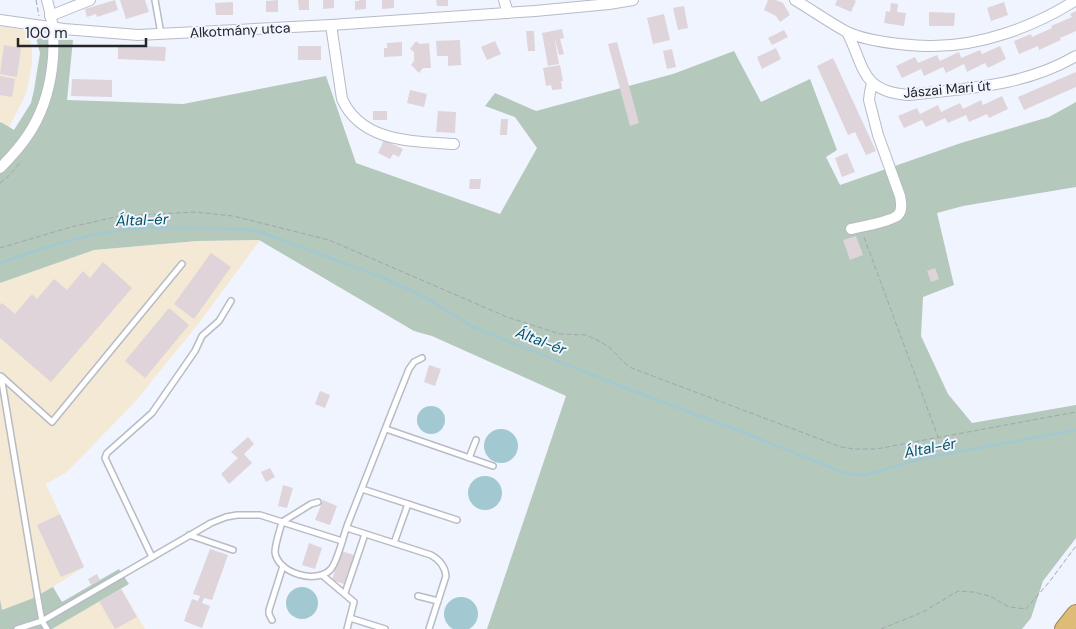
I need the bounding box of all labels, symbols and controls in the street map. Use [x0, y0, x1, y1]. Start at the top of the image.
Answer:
scale bar [18, 15, 145, 47]
street label: Alkotmány utca [189, 18, 291, 42]
text: 100 m [25, 23, 68, 43]
street label: Jászai Mari út [902, 76, 992, 102]
water label: Által-ér [114, 209, 169, 231]
water label: Által-ér [512, 322, 570, 360]
water label: Által-ér [901, 433, 958, 463]

